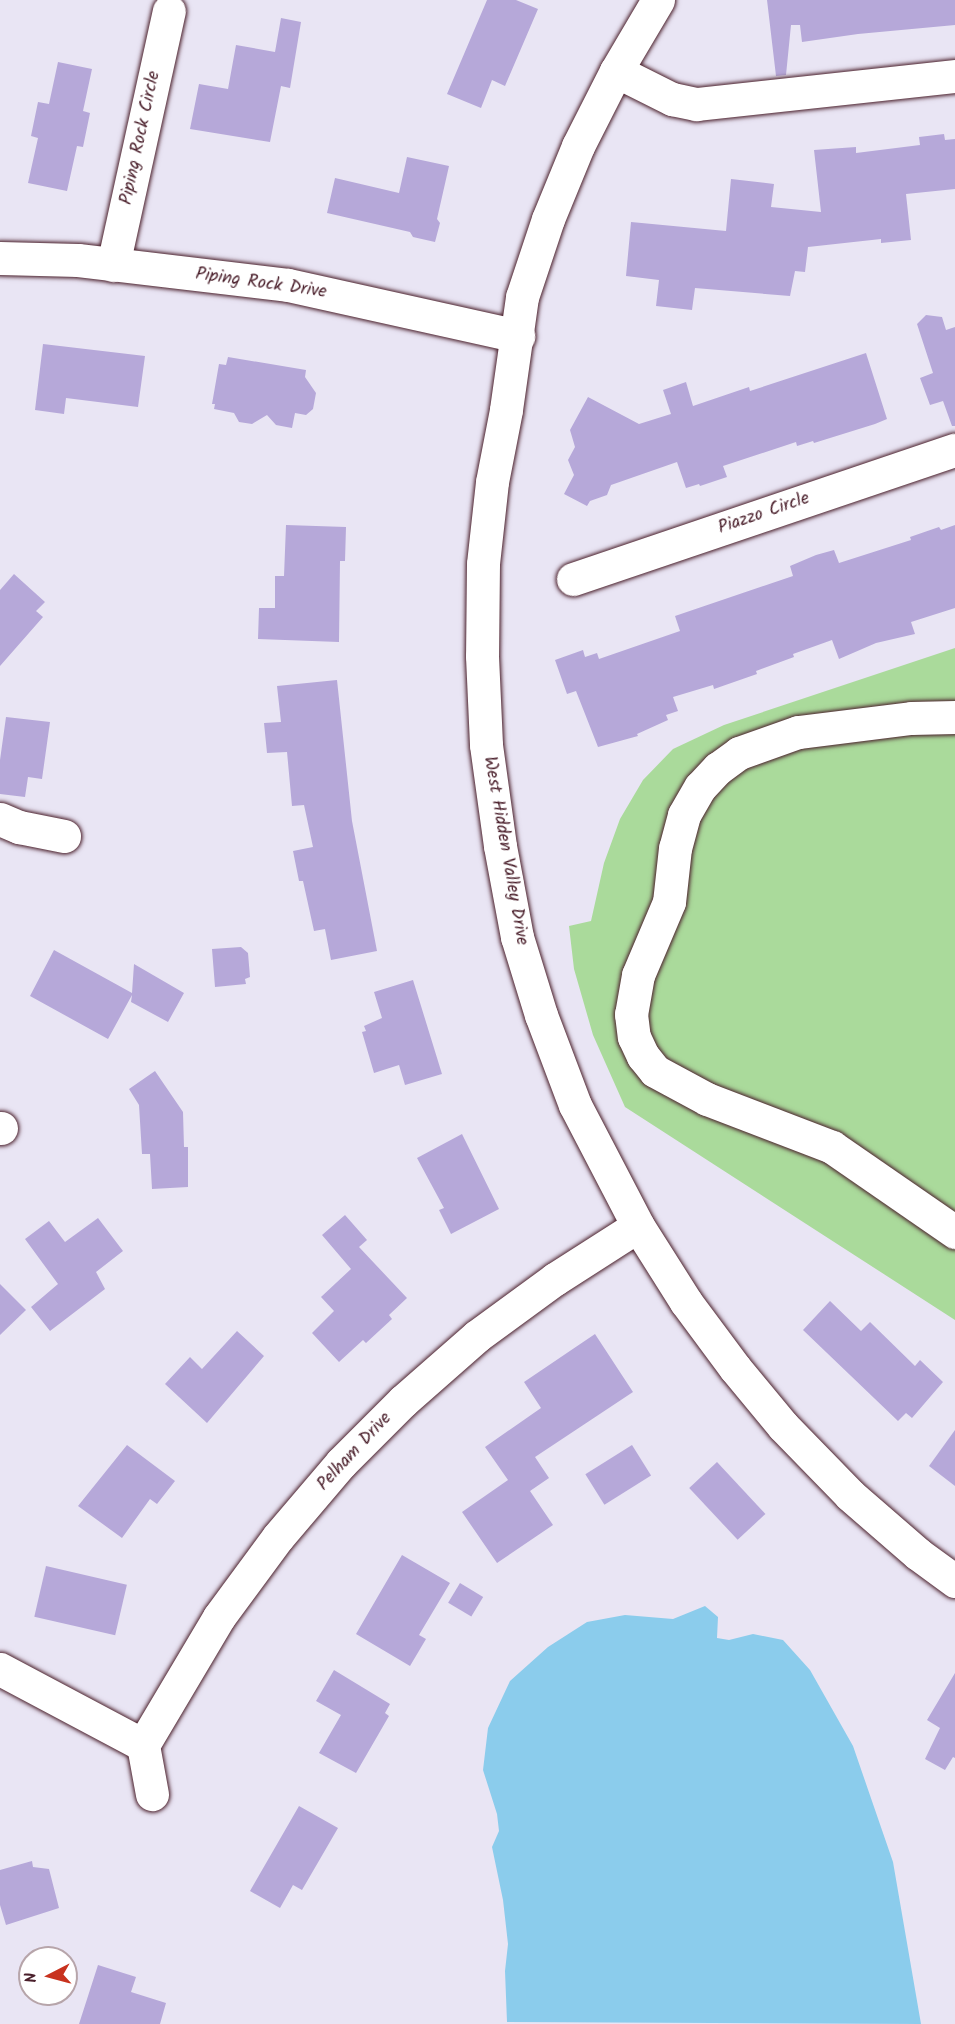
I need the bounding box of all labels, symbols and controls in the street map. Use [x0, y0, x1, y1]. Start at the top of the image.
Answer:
street label: Piping Rock Circle [116, 69, 166, 207]
street label: Piping Rock Drive [194, 264, 328, 304]
street label: Piazzo Circle [715, 488, 813, 540]
street label: West Hidden Valley Drive [478, 755, 532, 947]
street label: Pelham Drive [313, 1408, 397, 1496]
north arrow [18, 1946, 78, 2006]
text: N [19, 1971, 45, 1984]

